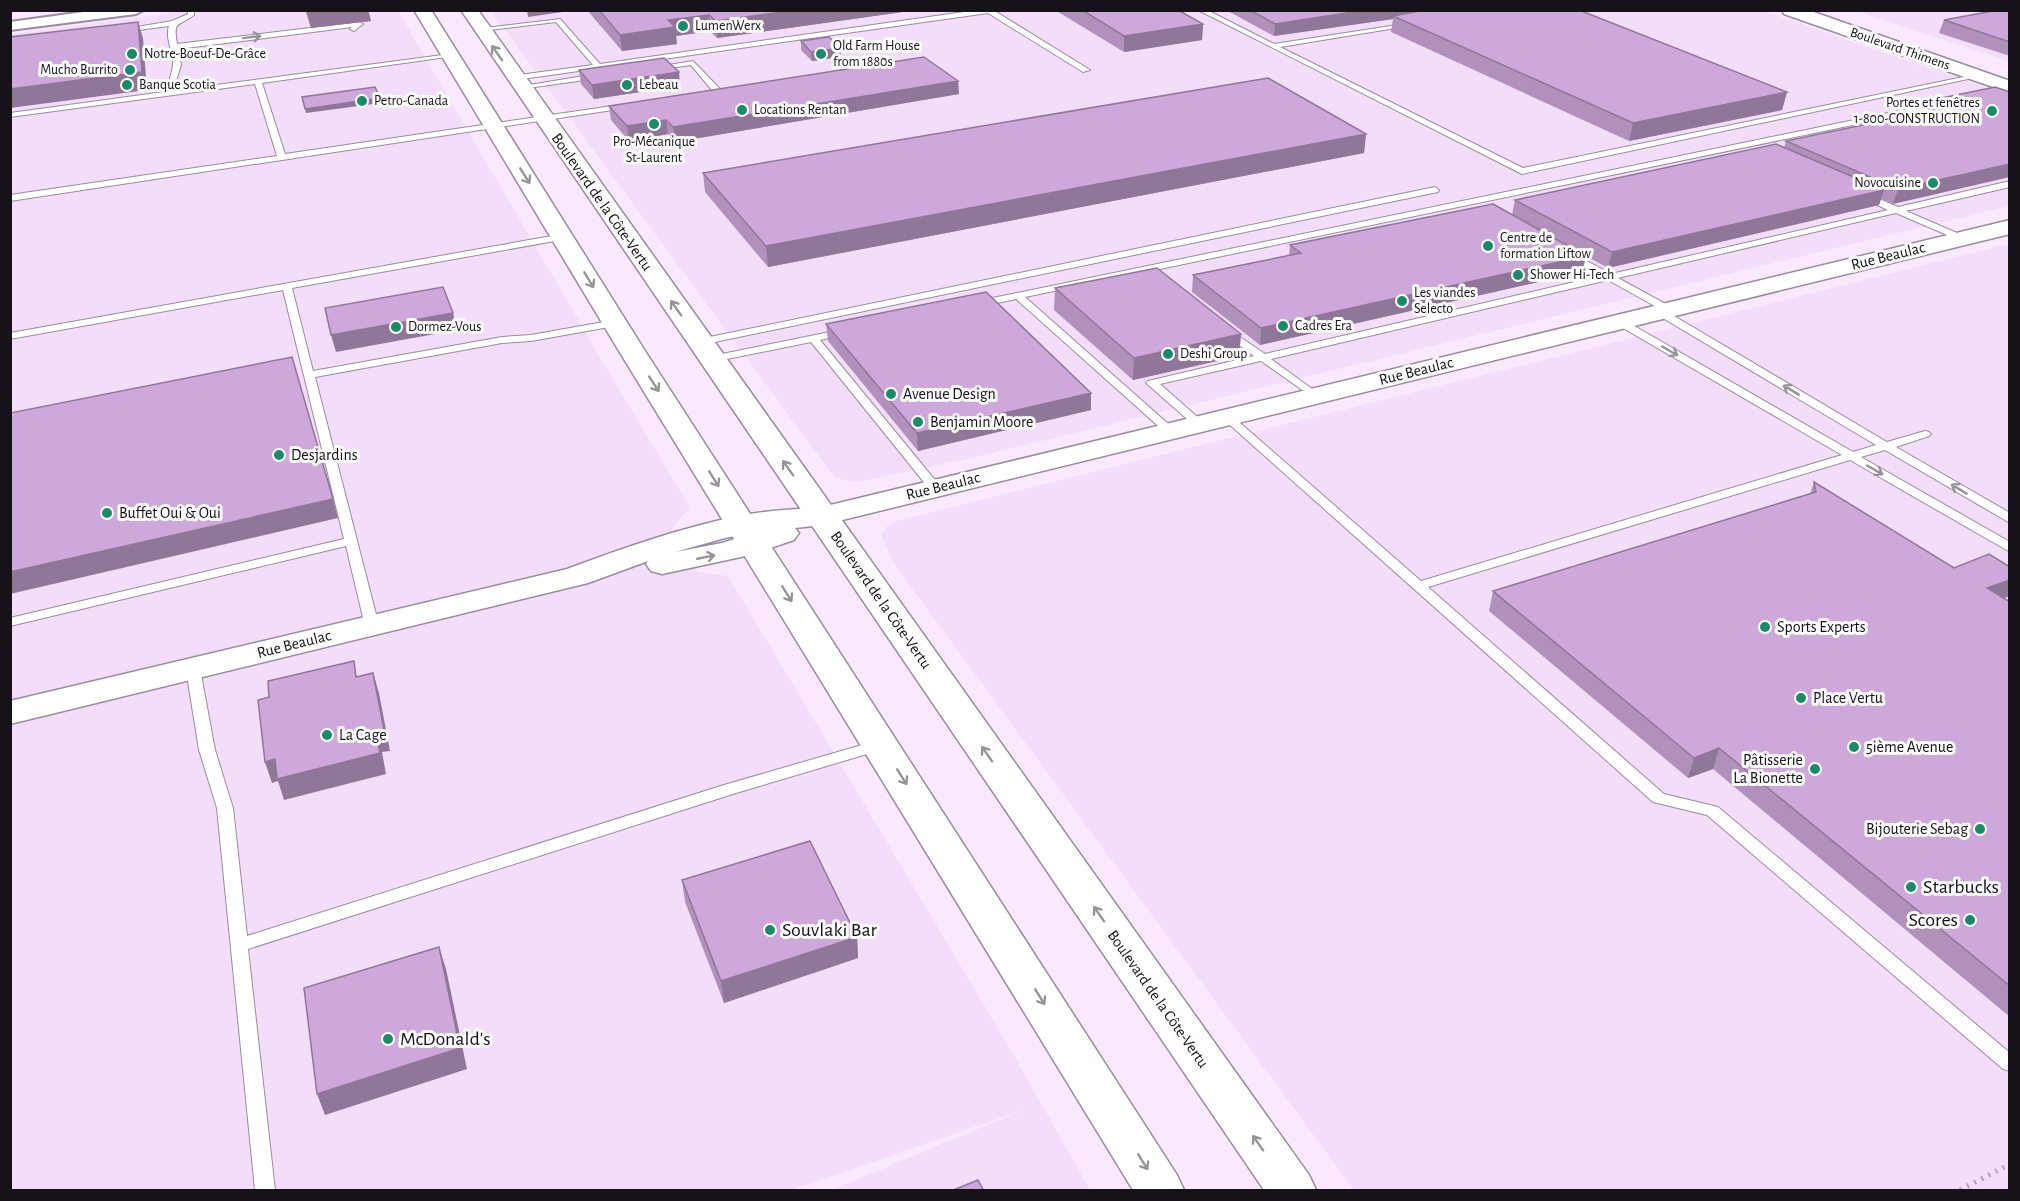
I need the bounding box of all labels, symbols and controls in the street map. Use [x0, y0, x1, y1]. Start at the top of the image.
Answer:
marker: LumenWerx [676, 19, 690, 33]
place label: LumenWerx [695, 19, 761, 33]
street label: Boulevard Thimens [1848, 25, 1952, 73]
one-way arrow [242, 32, 262, 43]
place label: Old Farm House from 1880s [833, 39, 920, 69]
one-way arrow [491, 45, 504, 61]
marker: Notre-Boeuf-De-Grâce [125, 47, 139, 61]
place label: Notre-Boeuf-De-Grâce [144, 47, 266, 61]
marker: Old Farm House from 1880s [814, 47, 828, 61]
place label: Mucho Burrito [40, 63, 118, 77]
marker: Mucho Burrito [123, 63, 137, 77]
marker: Banque Scotia [120, 78, 134, 92]
place label: Banque Scotia [139, 78, 217, 92]
marker: Lebeau [620, 78, 634, 92]
place label: Lebeau [639, 78, 678, 92]
marker: Petro-Canada [355, 94, 369, 108]
place label: Petro-Canada [374, 94, 449, 108]
place label: Portes et fenêtres 1-800-CONSTRUCTION [1854, 96, 1980, 126]
marker: Locations Rentan [735, 103, 749, 117]
place label: Locations Rentan [754, 103, 846, 117]
marker: Portes et fenêtres 1-800-CONSTRUCTION [1985, 104, 1999, 118]
marker: Pro-Mécanique St-Laurent [647, 117, 661, 131]
street label: Boulevard de la Côte-Vertu [548, 130, 656, 274]
place label: Pro-Mécanique St-Laurent [613, 135, 695, 165]
one-way arrow [519, 167, 531, 184]
place label: Novocuisine [1854, 176, 1921, 190]
marker: Novocuisine [1926, 176, 1940, 190]
place label: Centre de formation Liftow [1500, 231, 1592, 261]
marker: Centre de formation Liftow [1481, 239, 1495, 253]
street label: Rue Beaulac [1849, 239, 1927, 273]
marker: Shower Hi-Tech [1511, 268, 1525, 282]
place label: Shower Hi-Tech [1530, 268, 1614, 282]
one-way arrow [584, 271, 596, 288]
place label: Les viandes Selecto [1414, 286, 1475, 316]
marker: Les viandes Selecto [1395, 294, 1409, 308]
one-way arrow [670, 300, 682, 317]
marker: Cadres Era [1276, 319, 1290, 333]
place label: Cadres Era [1295, 319, 1352, 333]
marker: Dormez-Vous [389, 320, 403, 334]
place label: Dormez-Vous [408, 320, 481, 334]
one-way arrow [1661, 345, 1678, 357]
marker: Deshi Group [1161, 347, 1175, 361]
place label: Deshi Group [1180, 347, 1247, 361]
street label: Rue Beaulac [1377, 354, 1455, 388]
one-way arrow [648, 375, 660, 392]
one-way arrow [1783, 383, 1800, 395]
place label: Avenue Design [903, 386, 996, 402]
marker: Avenue Design [884, 387, 898, 401]
place label: Benjamin Moore [930, 414, 1034, 431]
marker: Benjamin Moore [911, 415, 925, 429]
place label: Desjardins [291, 447, 358, 464]
marker: Desjardins [272, 448, 286, 462]
one-way arrow [782, 460, 794, 477]
one-way arrow [1866, 465, 1883, 477]
street label: Rue Beaulac [904, 469, 982, 503]
one-way arrow [708, 470, 720, 487]
one-way arrow [1951, 483, 1968, 495]
place label: Buffet Oui & Oui [119, 505, 221, 521]
marker: Buffet Oui & Oui [100, 506, 114, 520]
street label: Boulevard de la Côte-Vertu [827, 528, 935, 672]
one-way arrow [696, 551, 716, 562]
one-way arrow [781, 585, 793, 602]
place label: Sports Experts [1777, 619, 1866, 635]
marker: Sports Experts [1758, 620, 1772, 634]
street label: Rue Beaulac [255, 627, 333, 661]
place label: Place Vertu [1813, 690, 1883, 706]
marker: Place Vertu [1794, 691, 1808, 705]
place label: La Cage [339, 727, 387, 743]
marker: La Cage [320, 728, 334, 742]
place label: 5ième Avenue [1866, 739, 1953, 755]
marker: 5ième Avenue [1847, 740, 1861, 754]
one-way arrow [981, 746, 993, 762]
place label: Pâtisserie La Bionette [1733, 752, 1803, 786]
marker: Pâtisserie La Bionette [1808, 762, 1822, 776]
one-way arrow [896, 768, 908, 785]
place label: Bijouterie Sebag [1866, 821, 1968, 838]
marker: Bijouterie Sebag [1973, 822, 1987, 836]
place label: Starbucks [1923, 877, 1999, 897]
marker: Starbucks [1904, 880, 1918, 894]
one-way arrow [1093, 906, 1105, 922]
place label: Scores [1909, 910, 1958, 930]
marker: Scores [1963, 913, 1977, 927]
place label: Souvlaki Bar [782, 920, 877, 940]
marker: Souvlaki Bar [763, 923, 777, 937]
street label: Boulevard de la Côte-Vertu [1104, 927, 1212, 1071]
one-way arrow [1034, 988, 1046, 1005]
place label: McDonald's [400, 1029, 491, 1049]
marker: McDonald's [381, 1032, 395, 1046]
one-way arrow [1252, 1135, 1264, 1151]
one-way arrow [1137, 1153, 1149, 1170]

